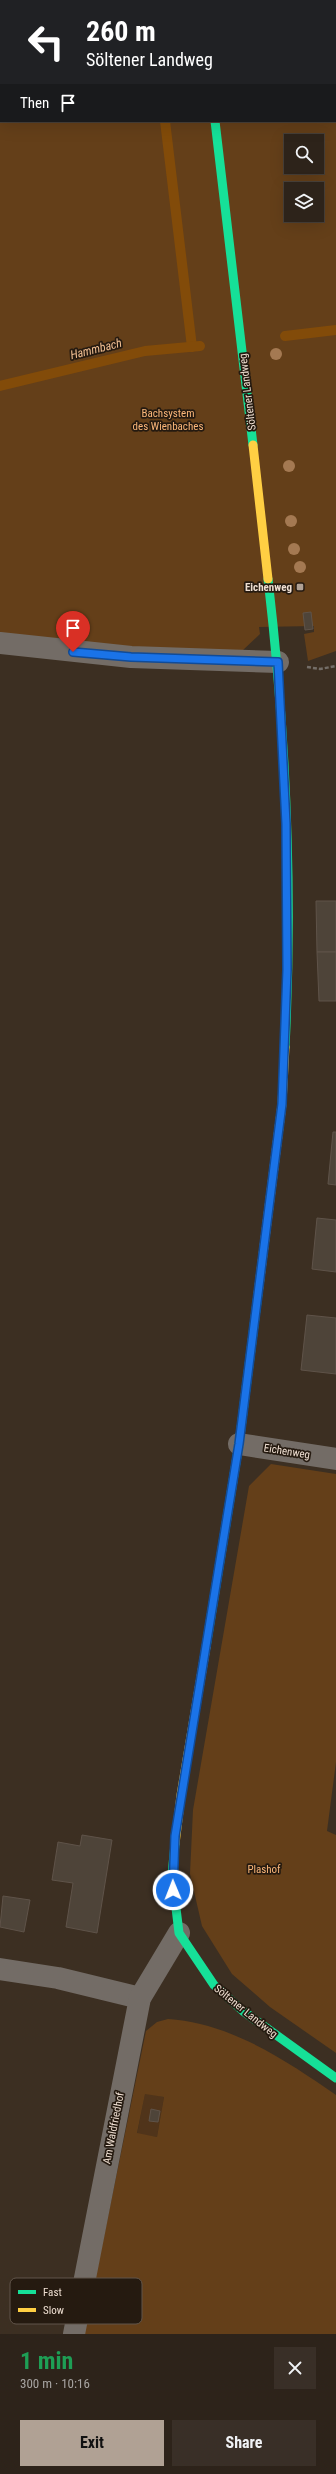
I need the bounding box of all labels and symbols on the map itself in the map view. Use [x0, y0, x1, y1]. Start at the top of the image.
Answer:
water label: Hammbach [69, 336, 124, 362]
street label: Söltener Landweg [236, 353, 259, 431]
park label: Bachsystem des Wienbaches [133, 407, 203, 433]
place label: Eichenweg [245, 581, 292, 594]
marker: Eichenweg [295, 582, 305, 592]
pin [56, 611, 90, 652]
street label: Eichenweg [263, 1441, 311, 1462]
park label: Plashof [247, 1863, 281, 1876]
position arrow [152, 1869, 194, 1911]
street label: Söltener Landweg [211, 1982, 280, 2041]
street label: Am Waldfriedhof [100, 2091, 127, 2165]
legend [10, 2278, 142, 2324]
text: Fast [43, 2286, 62, 2299]
text: Slow [43, 2304, 64, 2317]

